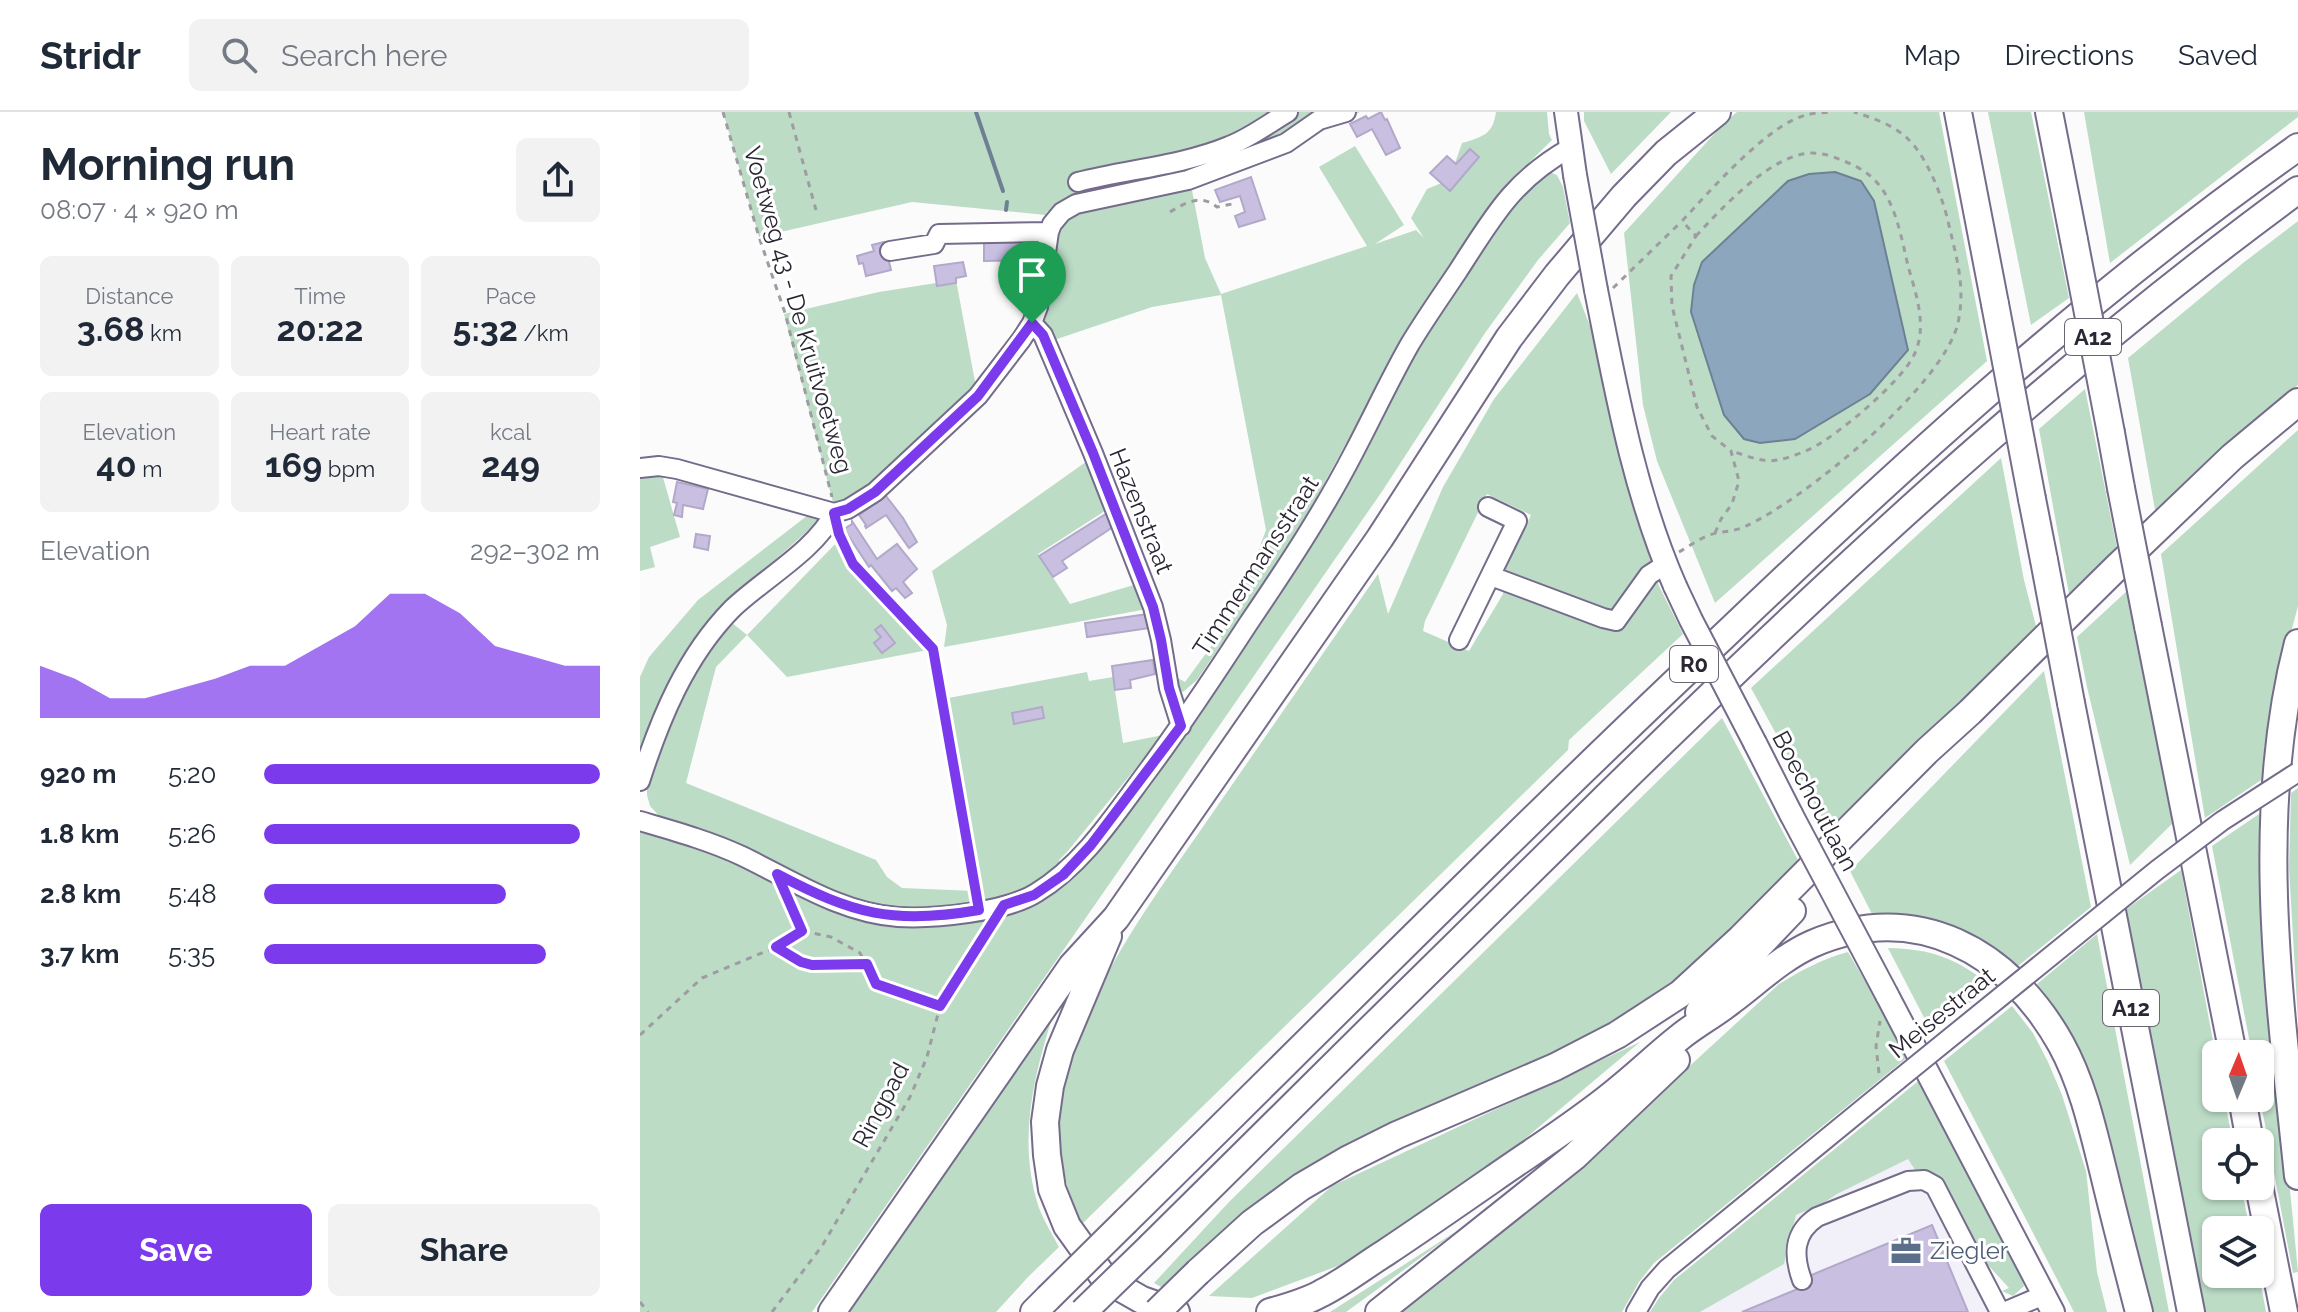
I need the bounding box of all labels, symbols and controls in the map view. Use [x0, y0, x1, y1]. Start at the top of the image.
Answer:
search box [189, 19, 749, 91]
text: Stridr [40, 33, 141, 78]
icon: search [217, 33, 261, 77]
text: Search here [281, 38, 448, 73]
text: Map [1904, 39, 1961, 72]
text: Directions [2005, 39, 2134, 72]
text: Saved [2178, 39, 2258, 72]
button: share [516, 138, 600, 222]
text: Morning run [40, 139, 295, 190]
street label: Voetweg 43 - De Kruitvoetweg [738, 143, 859, 477]
text: 08:07 · 4 × 920 m [40, 195, 239, 225]
pin [998, 241, 1066, 323]
icon: arrive [1010, 253, 1054, 297]
text: Distance [85, 283, 173, 309]
text: Time [294, 283, 346, 309]
text: Pace [485, 283, 536, 309]
text: 3.68 [77, 309, 144, 349]
text: 20:22 [277, 309, 363, 349]
text: 5:32 [453, 309, 518, 349]
road number: A12 [2065, 319, 2121, 355]
text: km [144, 320, 182, 346]
text: /km [518, 320, 569, 346]
text: Elevation [83, 419, 176, 445]
text: Heart rate [269, 419, 371, 445]
text: kcal [490, 419, 531, 445]
street label: Hazenstraat [1103, 444, 1180, 578]
text: 40 [96, 445, 137, 485]
text: 169 [265, 445, 322, 485]
text: 249 [481, 445, 540, 485]
text: m [137, 456, 162, 482]
text: bpm [322, 456, 375, 482]
street label: Timmermansstraat [1186, 470, 1325, 661]
text: Elevation [40, 536, 150, 566]
text: 292–302 m [470, 536, 600, 566]
road number: R0 [1670, 646, 1718, 682]
street label: Boechoutlaan [1766, 726, 1865, 876]
text: 920 m [40, 759, 116, 789]
text: 5:20 [168, 759, 217, 789]
text: 1.8 km [40, 819, 119, 849]
text: 5:26 [168, 819, 216, 849]
text: 2.8 km [40, 879, 121, 909]
text: 5:48 [168, 879, 217, 909]
text: 3.7 km [40, 939, 119, 969]
text: 5:35 [168, 939, 215, 969]
street label: Meisestraat [1883, 961, 2001, 1064]
road number: A12 [2103, 990, 2159, 1026]
north arrow [2202, 1040, 2274, 1112]
map controls [2202, 1040, 2274, 1288]
street label: Ringpad [846, 1057, 915, 1152]
button: locate [2202, 1128, 2274, 1200]
button: Save [40, 1204, 312, 1296]
button: Share [328, 1204, 600, 1296]
button: layers [2202, 1216, 2274, 1288]
office icon: Ziegler [1889, 1234, 1923, 1268]
place label: Ziegler [1930, 1236, 2009, 1265]

